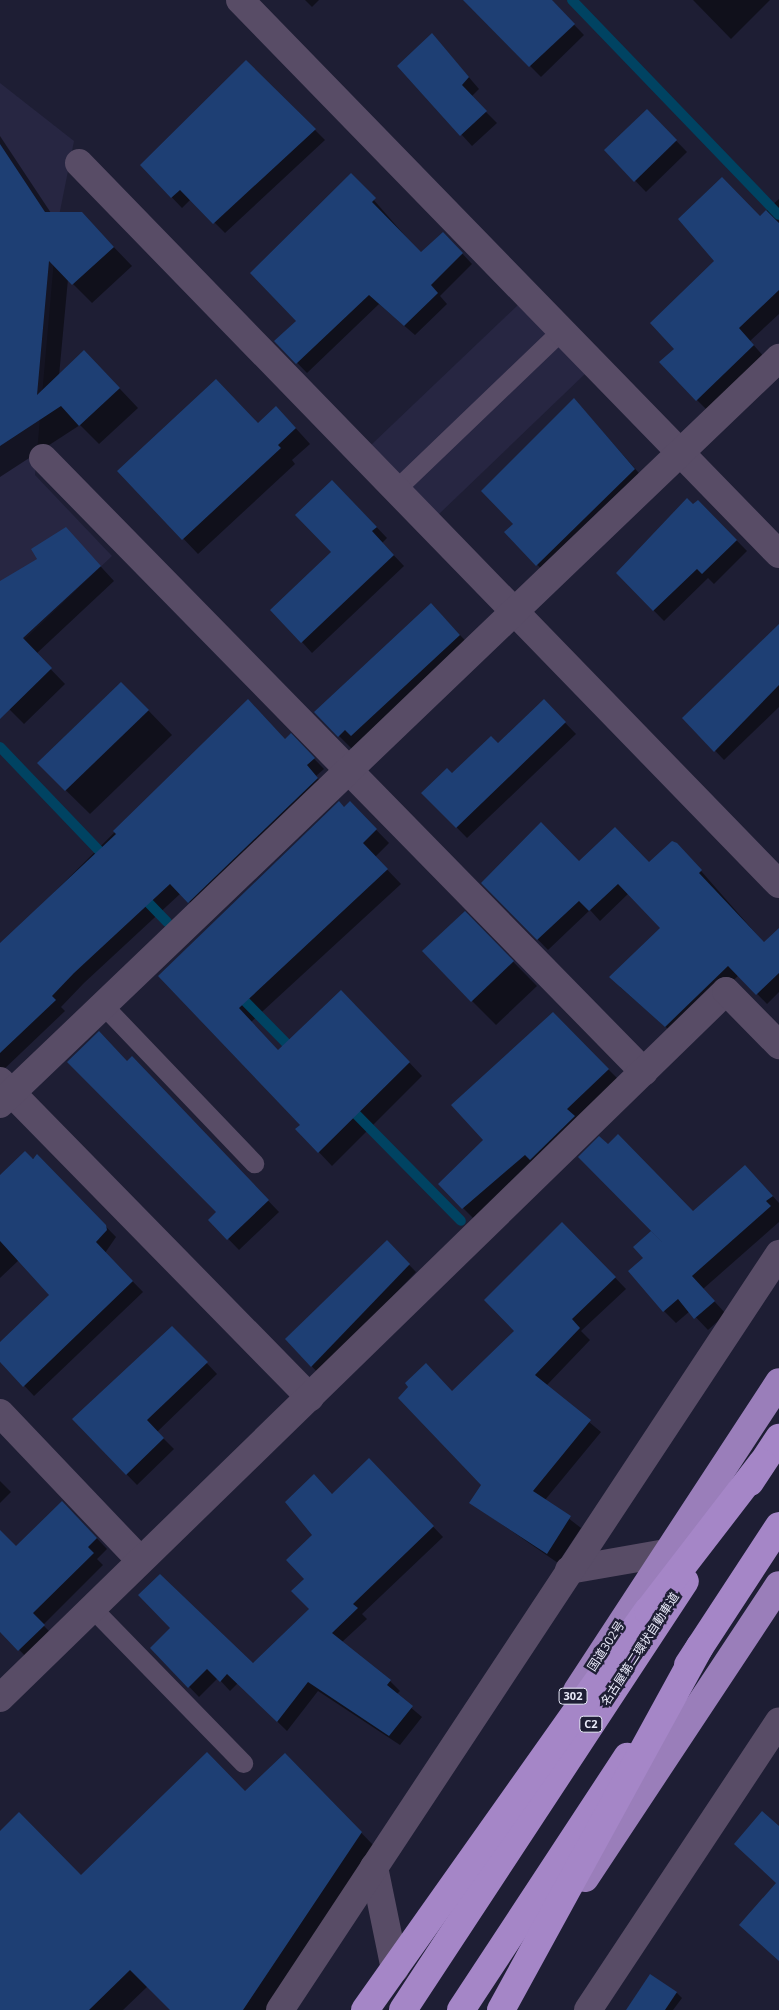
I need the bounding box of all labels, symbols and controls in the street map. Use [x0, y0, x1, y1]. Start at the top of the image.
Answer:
street label: 名古屋第二環状自動車道 [598, 1590, 682, 1708]
street label: 国道302号 [585, 1618, 627, 1674]
road number: 302 [558, 1688, 588, 1704]
road number: C2 [578, 1716, 604, 1732]

